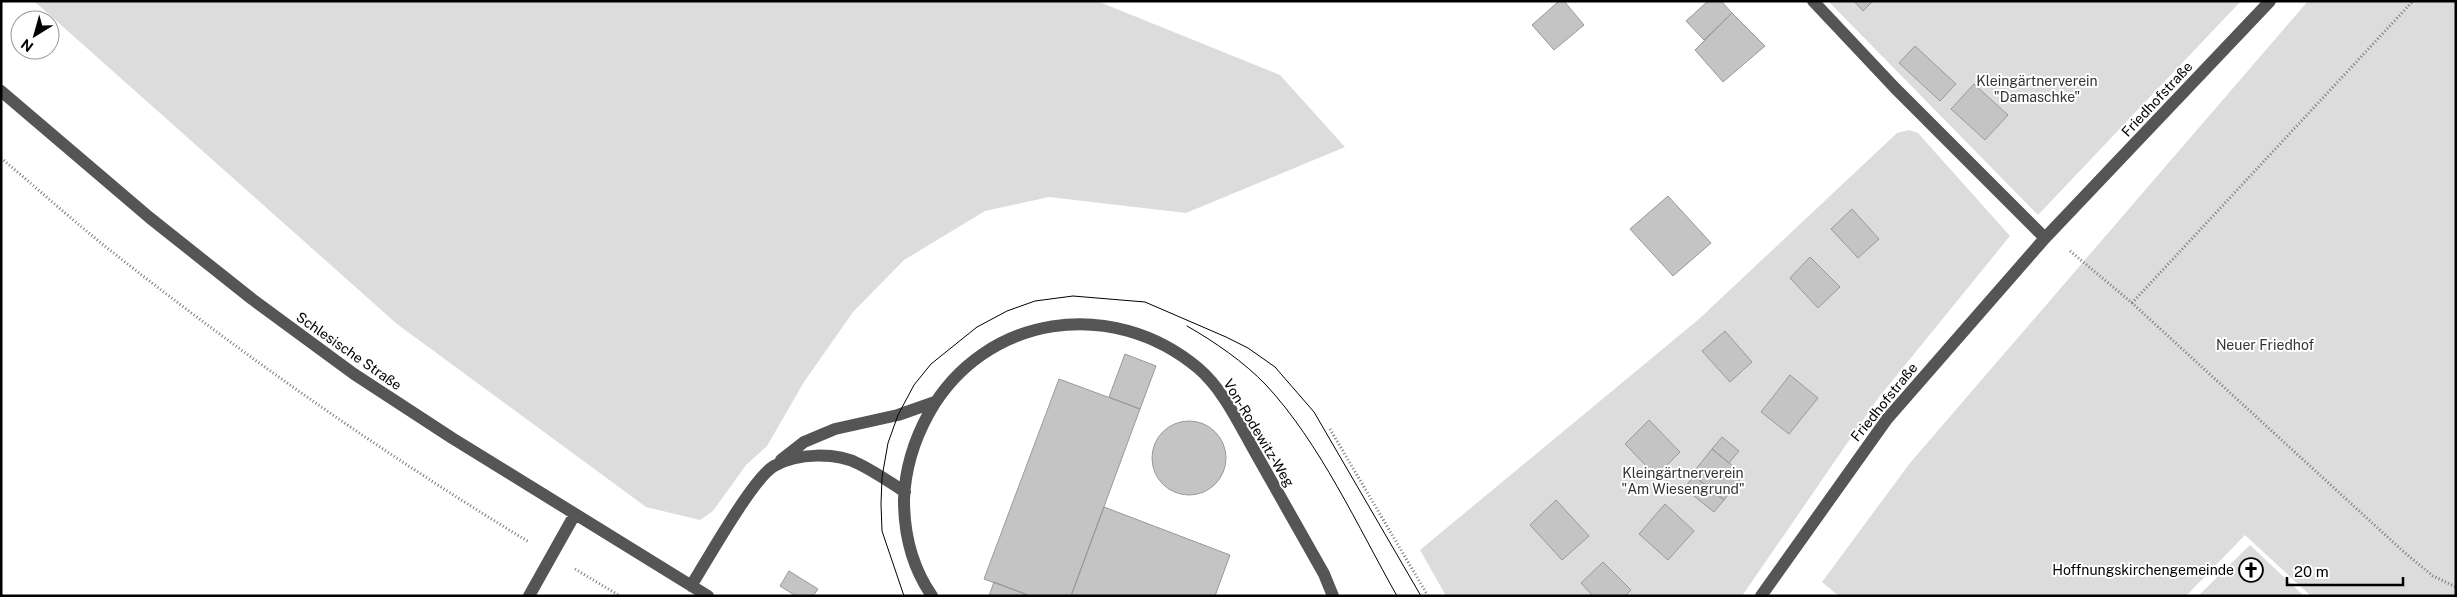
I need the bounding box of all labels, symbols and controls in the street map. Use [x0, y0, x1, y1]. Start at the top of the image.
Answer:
north arrow [10, 10, 60, 60]
text: N [18, 36, 36, 55]
street label: Friedhofstraße [2118, 58, 2196, 140]
park label: Kleingärtnerverein "Damaschke" [1976, 73, 2098, 105]
street label: Schlesische Straße [293, 309, 405, 393]
park label: Neuer Friedhof [2216, 337, 2315, 353]
street label: Friedhofstraße [1847, 359, 1921, 444]
street label: Von-Rodewitz-Weg [1220, 376, 1298, 490]
park label: Kleingärtnerverein "Am Wiesengrund" [1621, 465, 1745, 497]
scale bar [2287, 554, 2403, 586]
church icon: Hoffnungskirchengemeinde [2238, 557, 2264, 583]
place label: Hoffnungskirchengemeinde [2052, 562, 2234, 578]
text: 20 m [2294, 563, 2329, 580]

